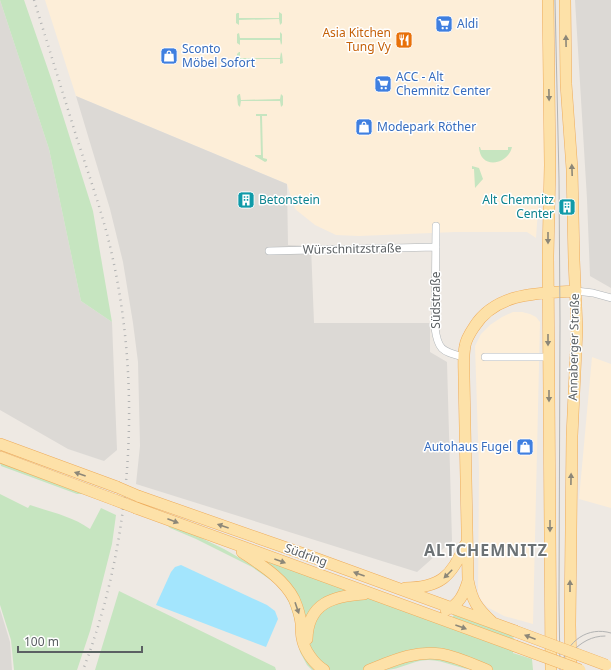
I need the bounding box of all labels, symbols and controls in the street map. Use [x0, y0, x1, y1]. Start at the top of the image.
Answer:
supermarket icon: Aldi [434, 14, 454, 34]
place label: Aldi [457, 15, 478, 32]
place label: Asia Kitchen Tung Vy [322, 24, 392, 55]
restaurant icon: Asia Kitchen Tung Vy [394, 30, 414, 50]
one-way arrow [562, 35, 569, 47]
place label: Sconto Möbel Sofort [182, 40, 256, 71]
shop icon: Sconto Möbel Sofort [159, 46, 179, 66]
place label: ACC - Alt Chemnitz Center [396, 68, 490, 99]
supermarket icon: ACC - Alt Chemnitz Center [373, 74, 393, 94]
one-way arrow [545, 89, 552, 101]
shop icon: Modepark Röther [354, 117, 374, 137]
place label: Modepark Röther [377, 118, 476, 135]
one-way arrow [569, 164, 575, 177]
building icon: Betonstein [236, 190, 256, 210]
place label: Betonstein [259, 191, 320, 208]
place label: Alt Chemnitz Center [482, 191, 554, 222]
building icon: Alt Chemnitz Center [557, 197, 577, 217]
one-way arrow [545, 232, 551, 245]
street label: Würschnitzstraße [302, 239, 402, 258]
street label: Südstraße [427, 271, 444, 329]
street label: Annaberger Straße [564, 293, 583, 401]
one-way arrow [545, 334, 552, 346]
one-way arrow [546, 390, 552, 403]
shop icon: Autohaus Fugel [515, 437, 535, 457]
place label: Autohaus Fugel [424, 438, 512, 455]
one-way arrow [73, 471, 85, 477]
one-way arrow [568, 472, 574, 485]
one-way arrow [168, 519, 180, 525]
one-way arrow [547, 520, 553, 533]
one-way arrow [216, 522, 228, 528]
street label: Südring [282, 539, 330, 570]
district label: ALTCHEMNITZ [424, 539, 548, 561]
one-way arrow [275, 559, 287, 565]
one-way arrow [443, 569, 452, 579]
one-way arrow [353, 571, 365, 577]
one-way arrow [567, 579, 573, 592]
one-way arrow [294, 603, 300, 615]
one-way arrow [455, 624, 467, 630]
scale bar [18, 628, 142, 654]
text: 100 m [24, 633, 59, 650]
one-way arrow [524, 634, 536, 640]

